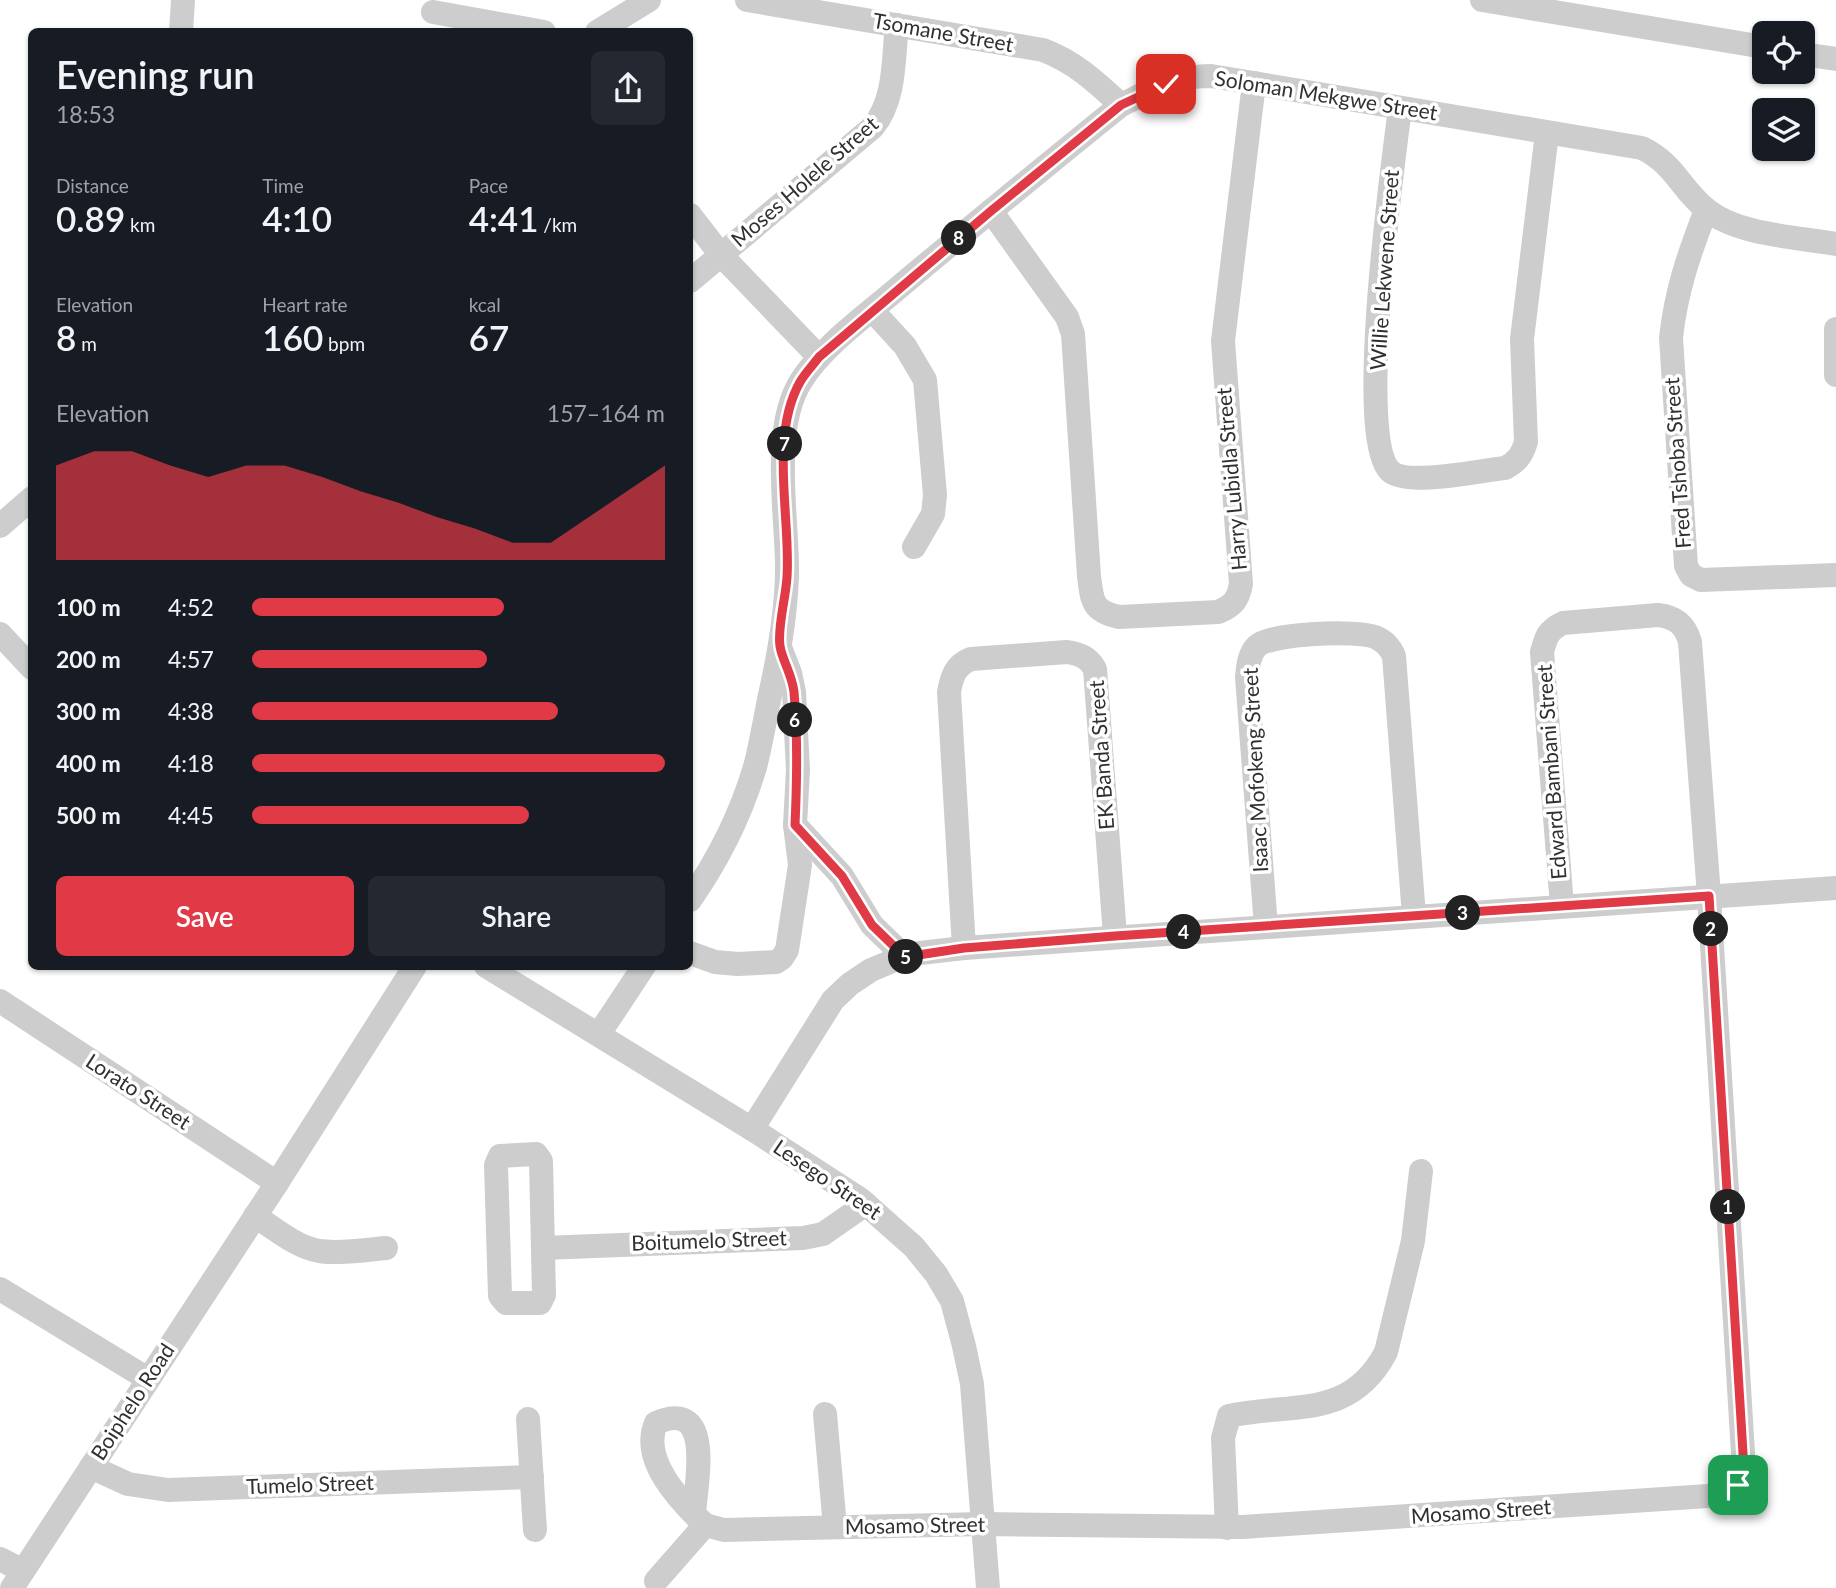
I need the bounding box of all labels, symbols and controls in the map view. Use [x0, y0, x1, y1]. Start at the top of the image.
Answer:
street label: Tsomane Street [871, 7, 1016, 56]
map controls [1752, 21, 1815, 161]
button: locate [1752, 21, 1815, 84]
text: Evening run [56, 51, 255, 97]
button: share [591, 51, 665, 125]
pin [1136, 54, 1196, 114]
icon: check [1147, 65, 1185, 103]
street label: Soloman Mekgwe Street [1213, 65, 1440, 125]
button: layers [1752, 98, 1815, 161]
text: 18:53 [56, 100, 115, 128]
street label: Moses Holele Street [726, 110, 883, 251]
street label: Willie Lekwene Street [1364, 168, 1403, 371]
text: Distance [56, 174, 129, 197]
text: Time [262, 174, 304, 197]
text: Pace [469, 174, 508, 197]
text: 0.89 [56, 197, 125, 239]
text: 4:10 [262, 197, 332, 239]
text: 4:41 [469, 197, 538, 239]
text: km [125, 213, 155, 236]
text: /km [538, 213, 577, 236]
pin: 8 [942, 220, 976, 256]
text: 8 [953, 226, 964, 249]
text: Elevation [56, 293, 133, 316]
text: Heart rate [262, 293, 348, 316]
text: kcal [469, 293, 501, 316]
text: 8 [56, 316, 76, 358]
text: 160 [262, 316, 323, 358]
text: 67 [469, 316, 509, 358]
text: m [76, 332, 97, 355]
text: bpm [323, 332, 365, 355]
street label: Fred Tshoba Street [1658, 376, 1695, 549]
street label: Harry Lubidla Street [1210, 386, 1251, 572]
text: Elevation [56, 399, 149, 427]
text: 157–164 m [547, 399, 665, 427]
pin: 7 [768, 426, 802, 462]
text: 7 [779, 432, 790, 455]
text: 100 m [56, 593, 121, 621]
text: 4:52 [168, 593, 214, 621]
text: 200 m [56, 645, 121, 673]
text: 4:57 [168, 645, 214, 673]
street label: Edward Bambani Street [1530, 663, 1570, 880]
street label: Isaac Mofokeng Street [1237, 667, 1272, 873]
street label: EK Banda Street [1083, 679, 1118, 831]
text: 300 m [56, 697, 121, 725]
text: 4:38 [168, 697, 214, 725]
pin: 6 [778, 702, 812, 738]
text: 6 [789, 708, 800, 731]
text: 400 m [56, 749, 121, 777]
text: 4:18 [168, 749, 214, 777]
text: 500 m [56, 801, 121, 829]
text: 4:45 [168, 801, 214, 829]
button: Save [56, 876, 354, 956]
button: Share [368, 876, 665, 956]
pin: 3 [1446, 895, 1480, 930]
text: 3 [1457, 901, 1468, 924]
pin: 2 [1694, 912, 1728, 946]
pin: 4 [1166, 914, 1202, 950]
text: 2 [1705, 917, 1716, 940]
text: 4 [1178, 920, 1189, 943]
pin: 5 [888, 940, 923, 974]
text: 5 [900, 945, 911, 968]
street label: Lorato Street [82, 1048, 196, 1134]
street label: Lesego Street [769, 1134, 887, 1224]
pin: 1 [1710, 1190, 1746, 1224]
text: 1 [1722, 1195, 1733, 1218]
street label: Boitumelo Street [631, 1224, 788, 1255]
street label: Boiphelo Road [85, 1338, 179, 1464]
pin [1708, 1455, 1768, 1515]
icon: arrive [1719, 1466, 1757, 1504]
street label: Tumelo Street [246, 1469, 375, 1498]
street label: Mosamo Street [1410, 1493, 1552, 1528]
street label: Mosamo Street [845, 1511, 986, 1538]

